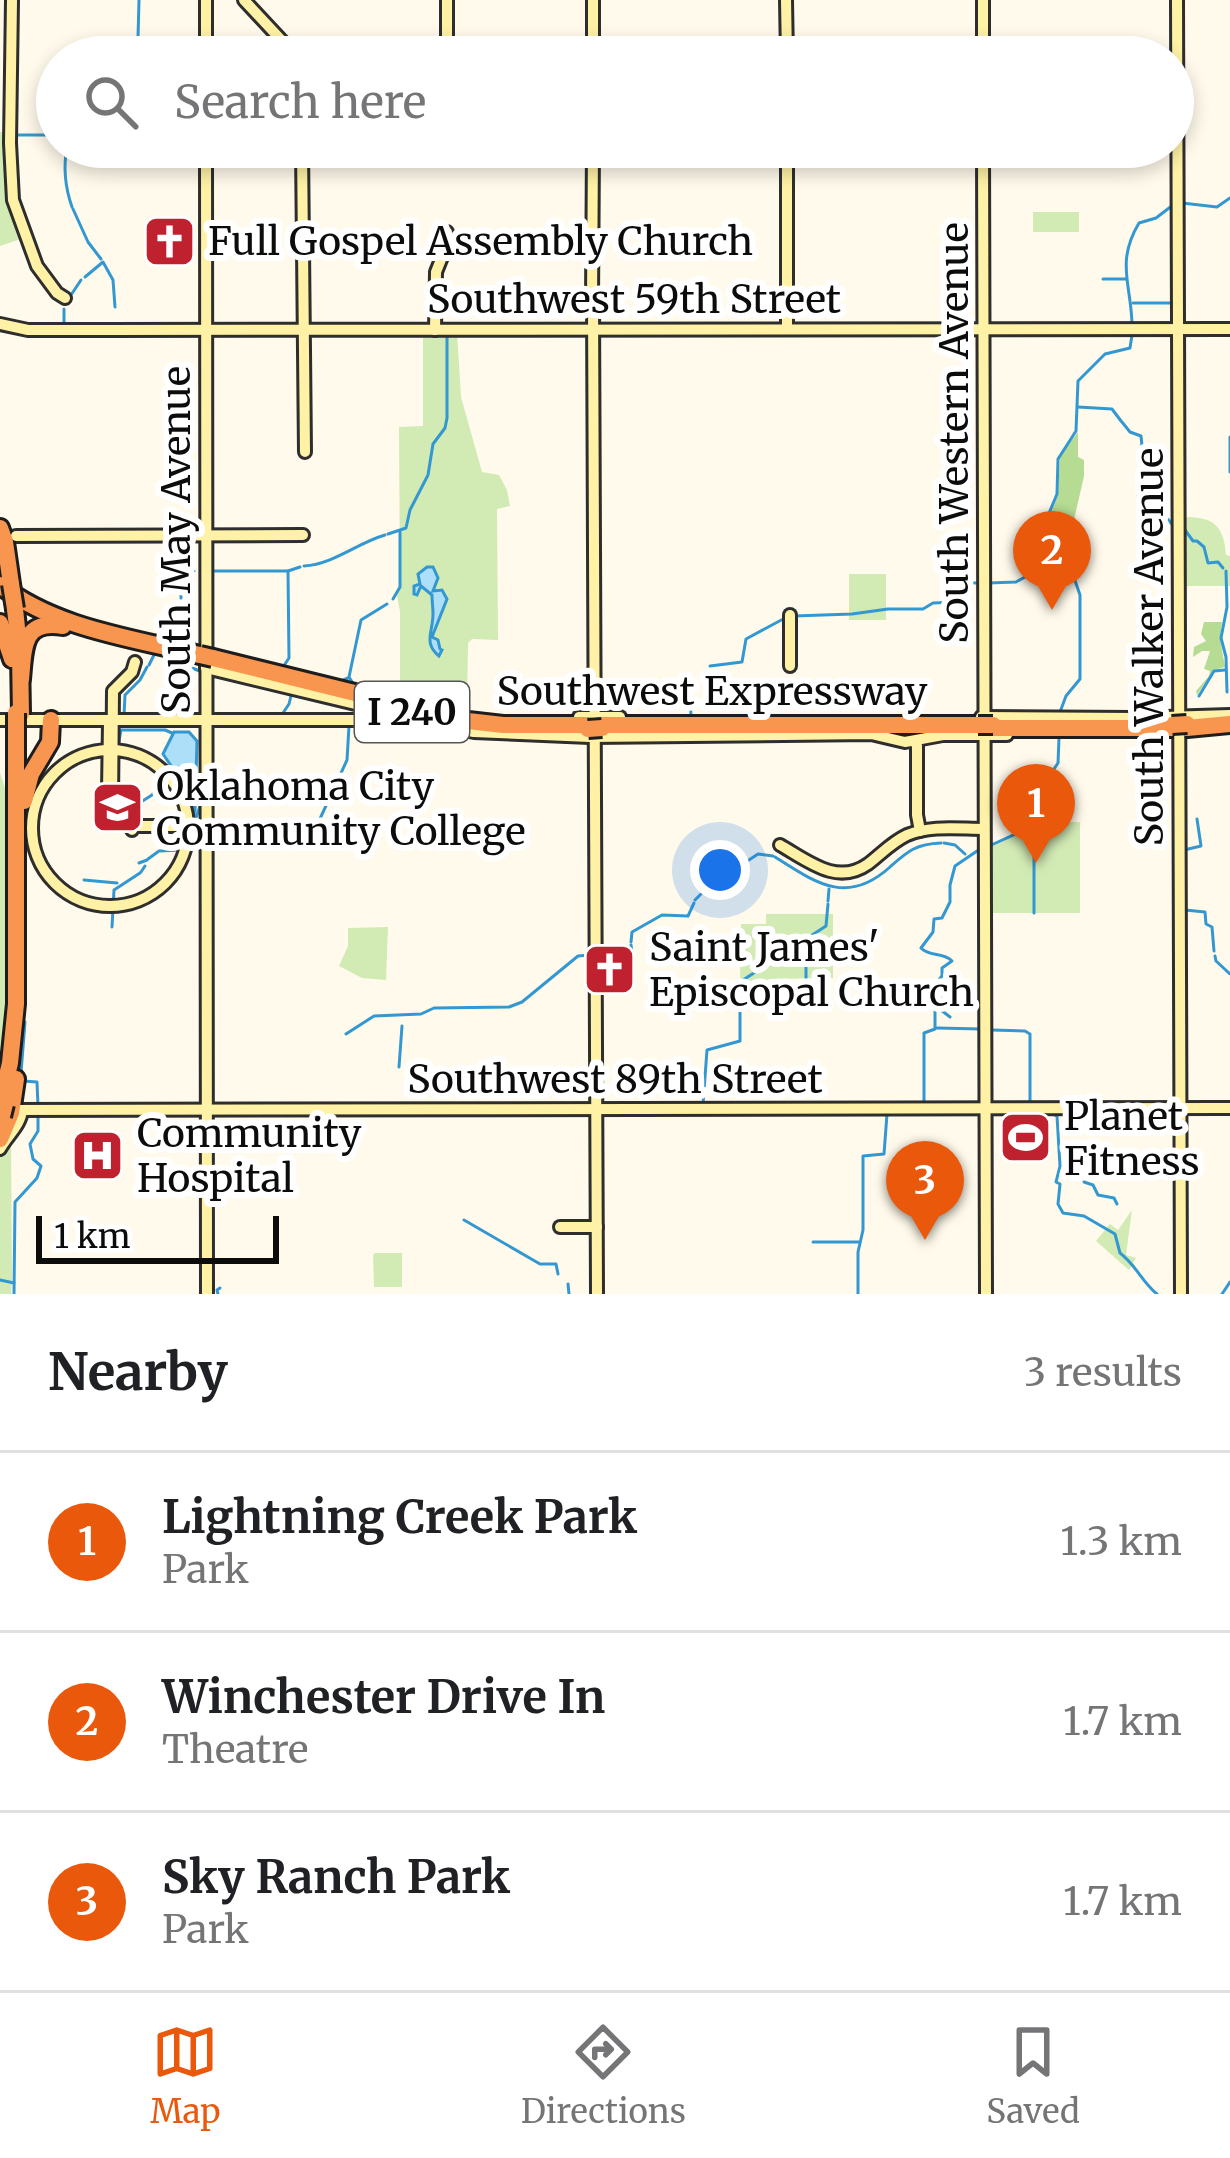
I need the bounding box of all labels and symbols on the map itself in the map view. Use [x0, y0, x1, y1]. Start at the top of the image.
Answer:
church icon: Full Gospel Assembly Church [141, 213, 197, 269]
place label: Full Gospel Assembly Church [208, 217, 753, 266]
street label: South Western Avenue [930, 222, 979, 644]
street label: Southwest 59th Street [427, 275, 841, 324]
street label: South May Avenue [152, 366, 201, 714]
street label: South Walker Avenue [1125, 448, 1174, 846]
pin: 2 [1013, 511, 1091, 610]
street label: Southwest Expressway [496, 667, 928, 716]
road number: I 240 [355, 682, 469, 742]
place label: Oklahoma City Community College [156, 762, 526, 856]
pin: 1 [997, 764, 1075, 863]
school or university icon: Oklahoma City Community College [89, 780, 145, 836]
your location [690, 840, 750, 900]
place label: Saint James' Episcopal Church [649, 923, 974, 1017]
church icon: Saint James' Episcopal Church [582, 941, 638, 997]
street label: Southwest 89th Street [407, 1055, 823, 1104]
place label: Planet Fitness [1064, 1092, 1200, 1186]
place label: Community Hospital [137, 1109, 362, 1203]
sports icon: Planet Fitness [997, 1110, 1053, 1166]
hospital icon: Community Hospital [70, 1127, 126, 1183]
pin: 3 [886, 1141, 964, 1240]
scale bar [36, 1210, 279, 1263]

